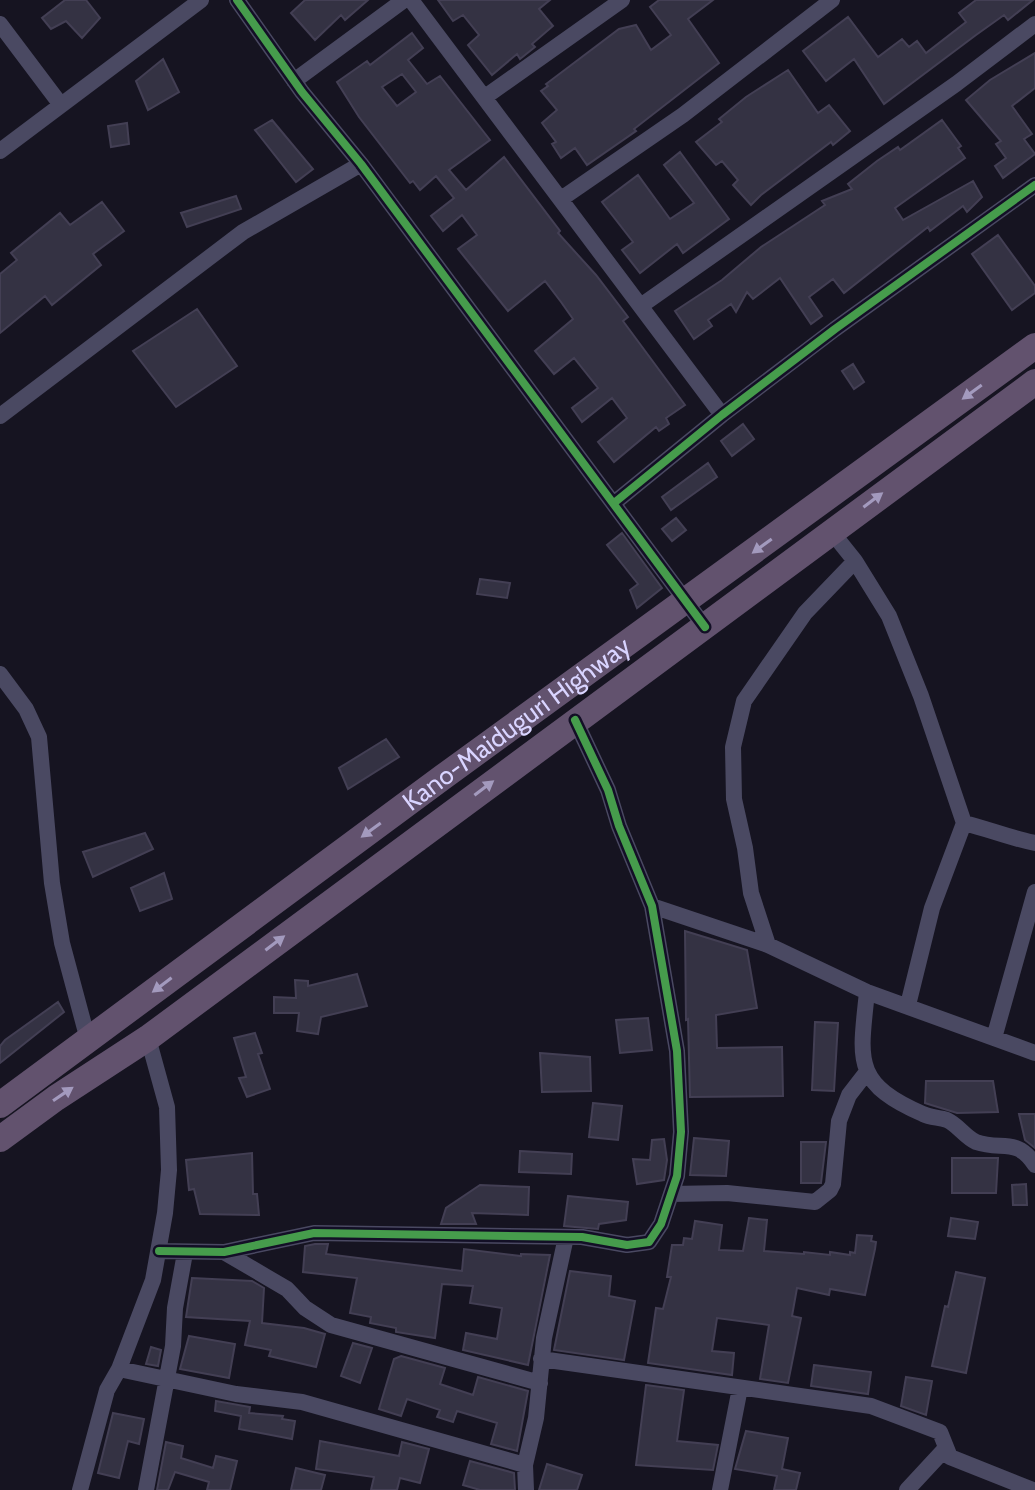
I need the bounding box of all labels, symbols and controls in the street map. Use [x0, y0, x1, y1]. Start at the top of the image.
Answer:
one-way arrow [962, 384, 982, 400]
one-way arrow [862, 492, 883, 508]
one-way arrow [752, 537, 772, 553]
street label: Kano-Maiduguri Highway [396, 630, 637, 818]
one-way arrow [473, 780, 495, 796]
one-way arrow [360, 822, 381, 838]
one-way arrow [265, 936, 286, 952]
one-way arrow [151, 977, 172, 992]
one-way arrow [53, 1086, 74, 1101]

